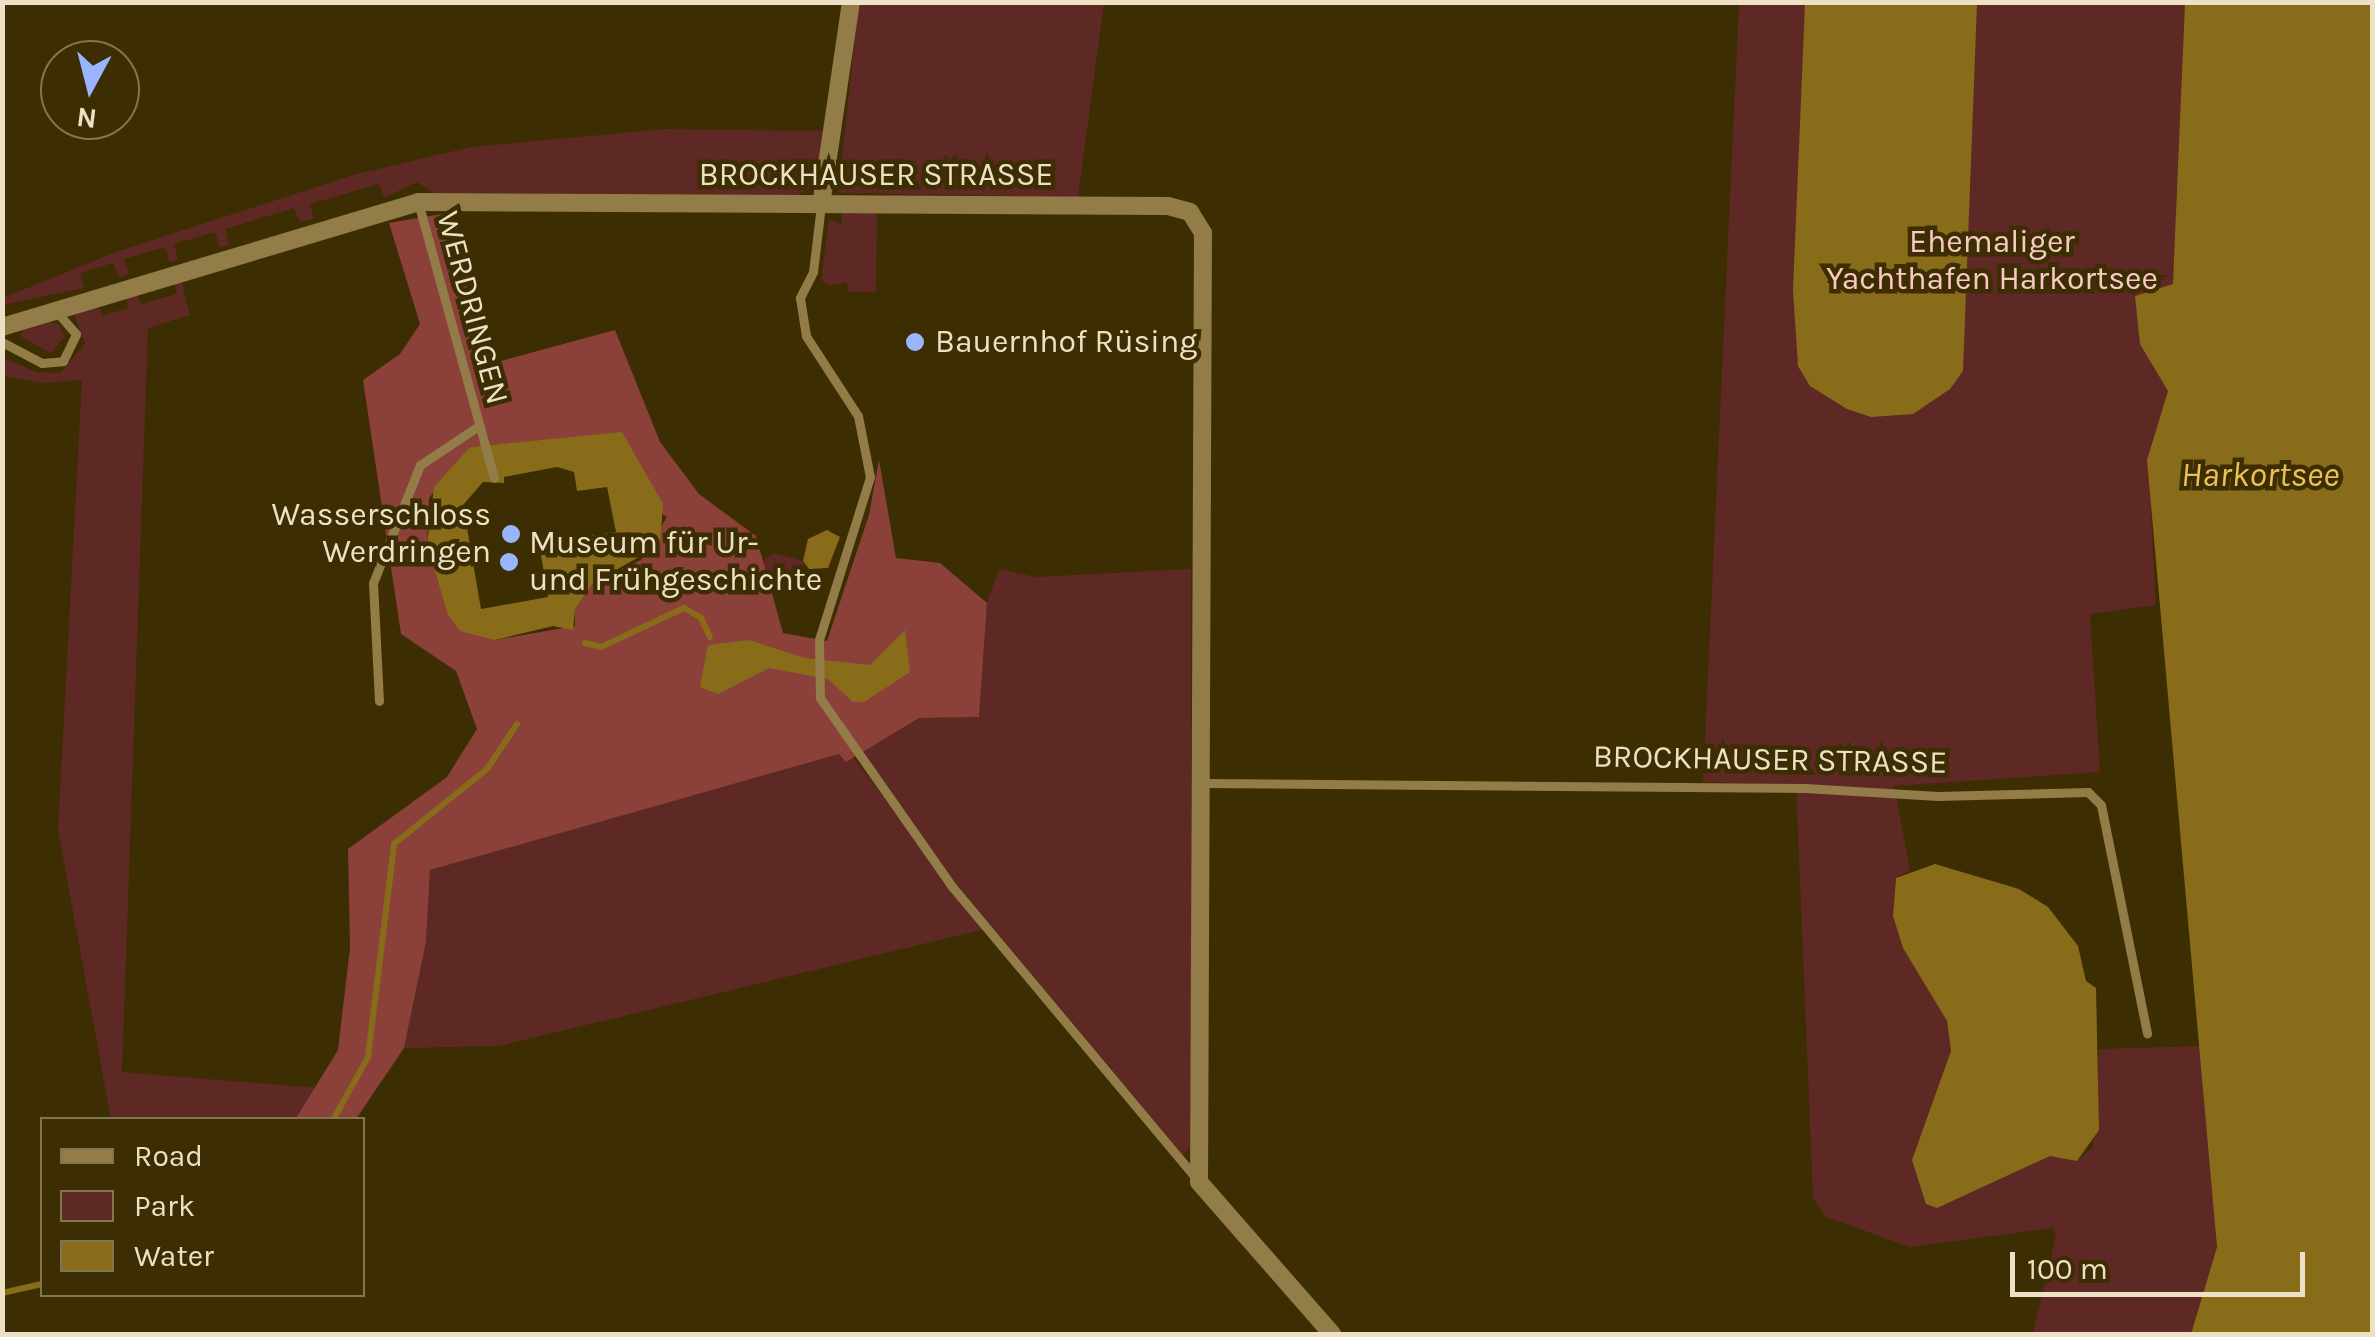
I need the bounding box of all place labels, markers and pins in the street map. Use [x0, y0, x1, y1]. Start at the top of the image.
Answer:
place label: Bauernhof Rüsing [935, 323, 1197, 361]
marker: Bauernhof Rüsing [904, 331, 926, 353]
place label: Wasserschloss Werdringen [271, 497, 491, 572]
marker: Wasserschloss Werdringen [500, 523, 522, 545]
place label: Museum für Ur- und Frühgeschichte [529, 525, 822, 600]
marker: Museum für Ur- und Frühgeschichte [498, 551, 520, 573]

